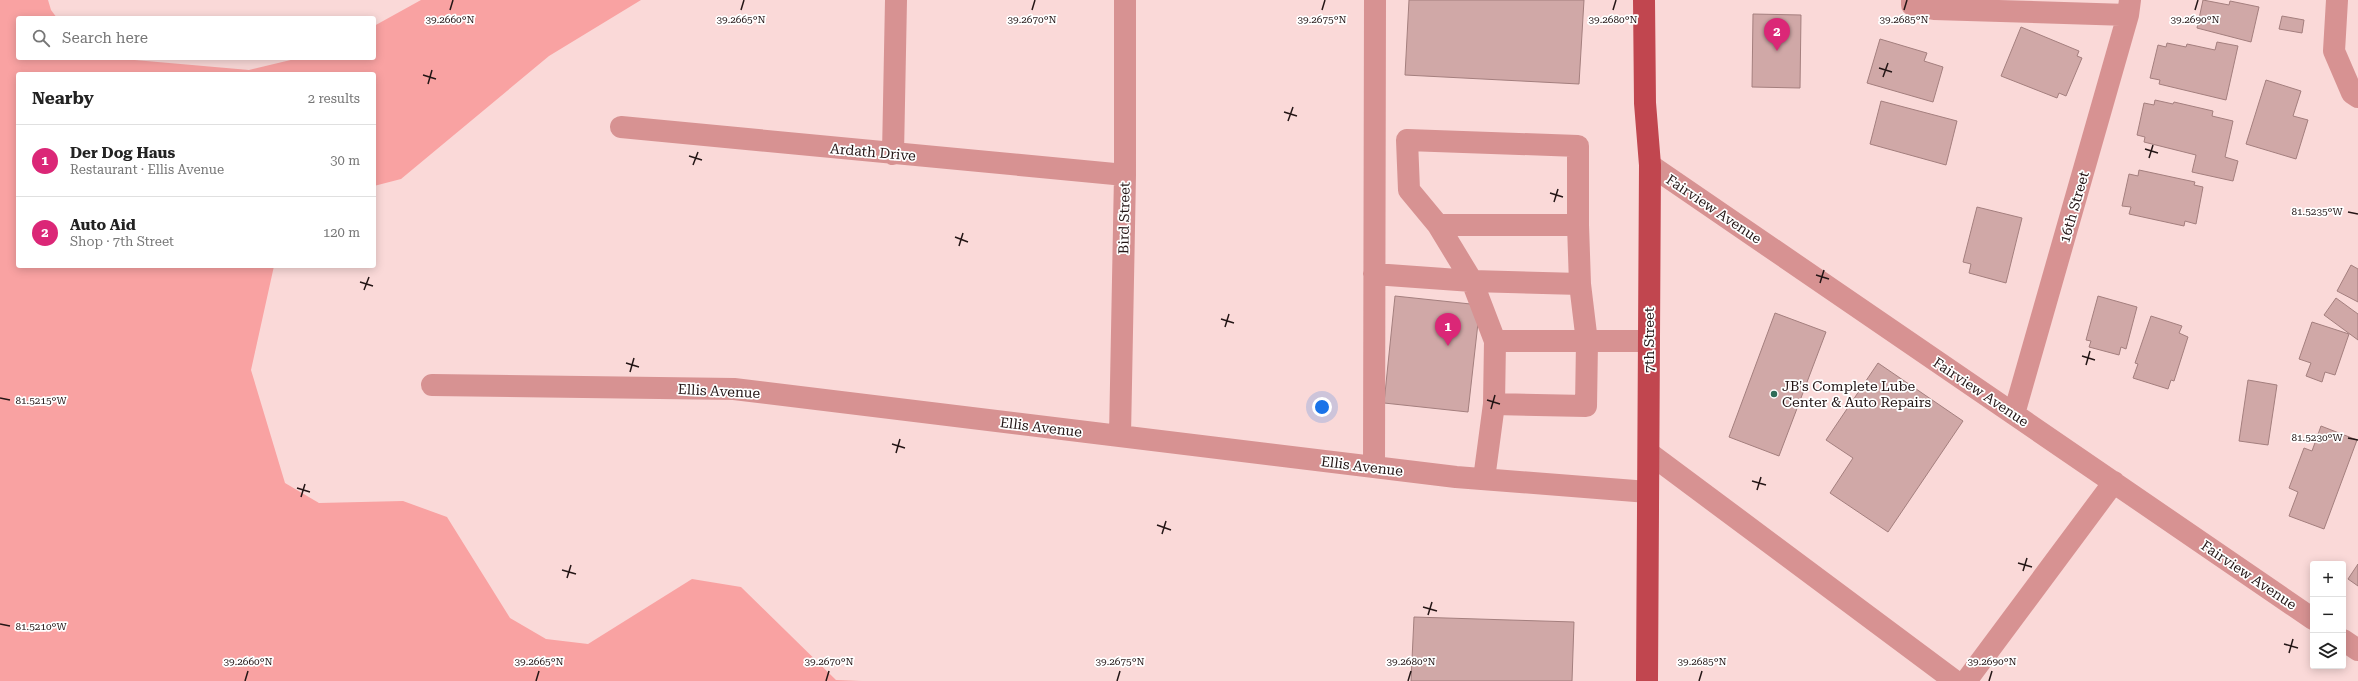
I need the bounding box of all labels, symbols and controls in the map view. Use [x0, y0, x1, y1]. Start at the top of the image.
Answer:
text: 39.2660°N [425, 14, 475, 25]
text: 39.2665°N [716, 14, 766, 25]
text: 39.2670°N [1007, 14, 1057, 25]
text: 39.2675°N [1297, 14, 1347, 25]
text: 39.2680°N [1588, 14, 1638, 25]
text: 39.2685°N [1879, 14, 1929, 25]
text: 39.2690°N [2170, 14, 2220, 25]
search box [16, 16, 376, 60]
pin: 2 [1764, 18, 1790, 51]
icon: search [30, 27, 52, 49]
text: Search here [62, 29, 148, 47]
text: Nearby [32, 88, 94, 108]
text: 2 results [308, 91, 360, 106]
street label: Ardath Drive [829, 140, 917, 164]
text: Der Dog Haus [70, 144, 175, 162]
text: 1 [41, 153, 49, 168]
text: 30 m [330, 153, 360, 168]
text: Restaurant · Ellis Avenue [70, 162, 224, 177]
street label: 16th Street [2056, 169, 2092, 245]
street label: Fairview Avenue [1663, 171, 1765, 247]
street label: Bird Street [1115, 182, 1133, 254]
text: 81.5235°W [2291, 206, 2343, 217]
text: Auto Aid [70, 216, 136, 234]
text: 2 [41, 225, 49, 240]
text: 120 m [323, 225, 360, 240]
text: Shop · 7th Street [70, 234, 174, 249]
street label: 7th Street [1641, 307, 1657, 373]
pin: 1 [1435, 313, 1461, 346]
street label: Fairview Avenue [1930, 354, 2032, 430]
place label: JB's Complete Lube Center & Auto Repairs [1782, 378, 1931, 410]
street label: Ellis Avenue [677, 381, 761, 401]
marker: JB's Complete Lube Center & Auto Repairs [1769, 389, 1779, 399]
text: 81.5215°W [15, 395, 67, 406]
your location [1312, 397, 1332, 417]
street label: Ellis Avenue [999, 414, 1083, 440]
text: 81.5230°W [2291, 432, 2343, 443]
street label: Ellis Avenue [1320, 453, 1404, 479]
street label: Fairview Avenue [2198, 537, 2300, 613]
map controls [2310, 561, 2346, 669]
button: + [2310, 561, 2346, 597]
button: − [2310, 597, 2346, 633]
text: 81.5210°W [15, 621, 67, 632]
button: layers [2310, 633, 2346, 669]
text: 39.2660°N [223, 656, 273, 667]
text: 39.2665°N [514, 656, 564, 667]
text: 39.2670°N [804, 656, 854, 667]
text: 39.2675°N [1095, 656, 1145, 667]
text: 39.2680°N [1386, 656, 1436, 667]
text: 39.2685°N [1677, 656, 1727, 667]
text: 39.2690°N [1967, 656, 2017, 667]

